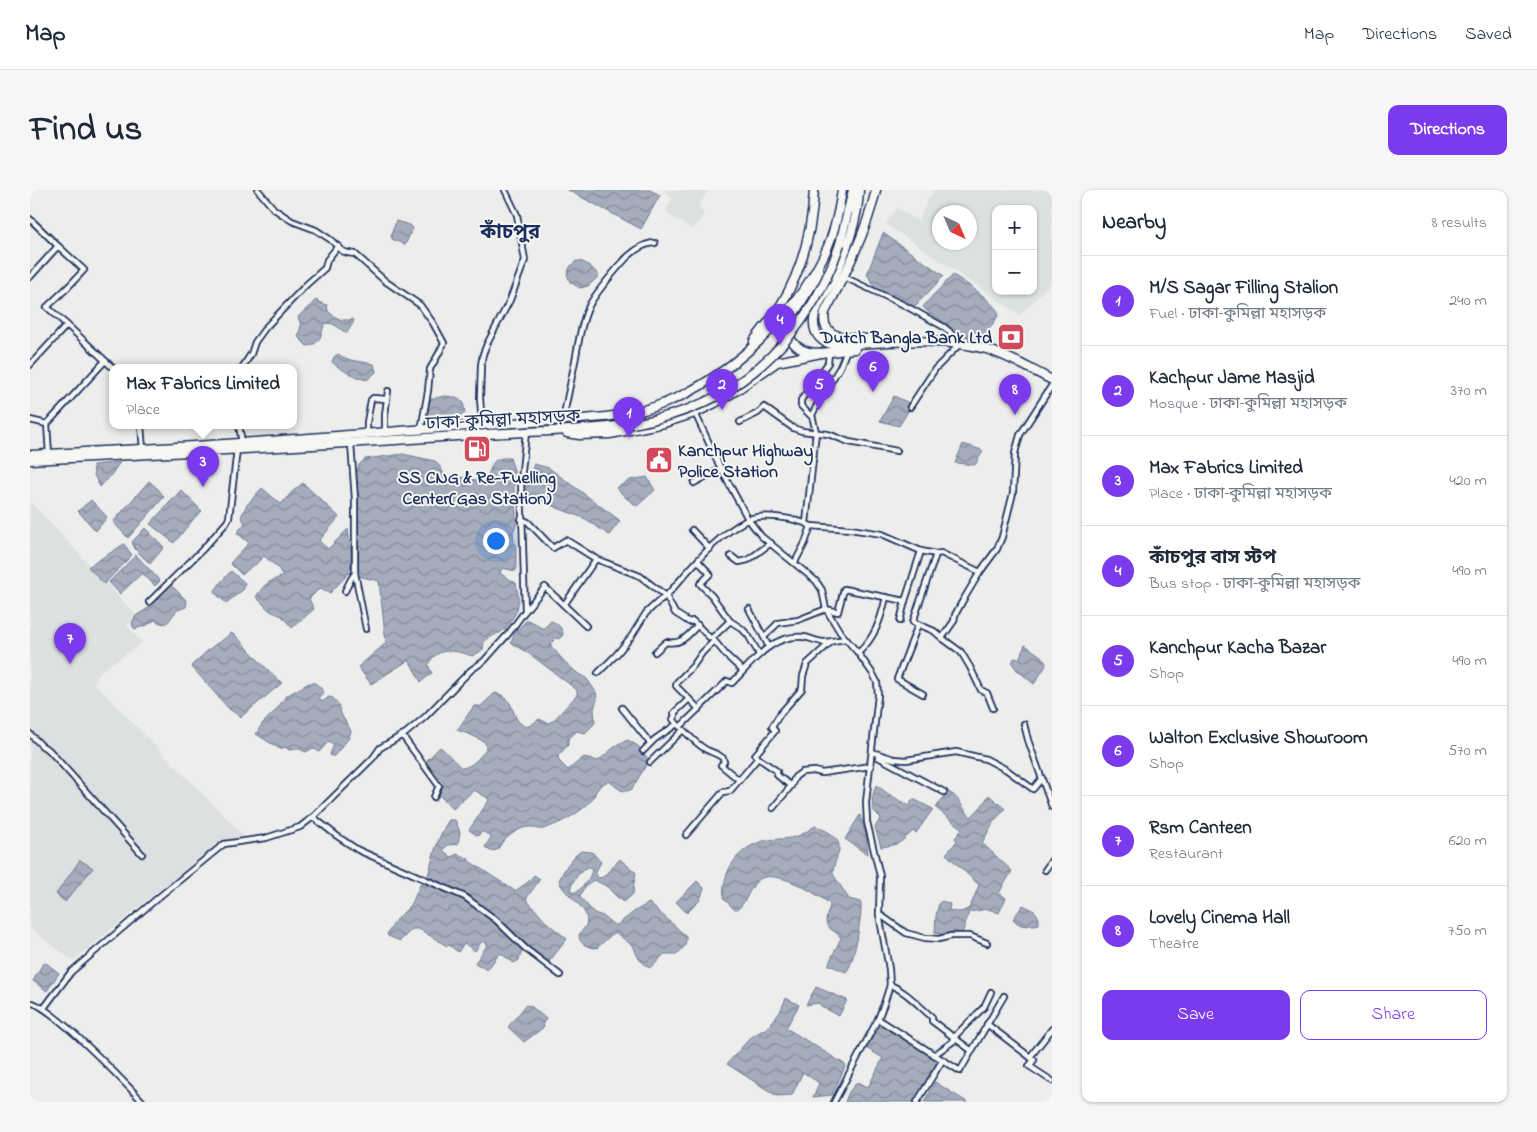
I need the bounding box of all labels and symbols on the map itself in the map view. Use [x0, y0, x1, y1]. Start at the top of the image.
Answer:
north arrow [932, 205, 977, 250]
district label: কাঁচপুর [479, 219, 541, 248]
pin: 4 [764, 304, 796, 345]
bank icon: Dutch Bangla Bank Ltd [996, 322, 1026, 352]
place label: Dutch Bangla Bank Ltd [819, 326, 993, 353]
pin: 6 [857, 351, 889, 392]
pin: 2 [706, 369, 738, 410]
pin: 5 [803, 369, 835, 410]
pin: 8 [999, 374, 1031, 415]
pin: 1 [613, 397, 645, 438]
street label: ঢাকা–কুমিল্লা মহাসড়ক [424, 404, 582, 438]
fuel station icon: SS CNG & Re-Fuelling Center(Gas Station) [462, 434, 492, 464]
place label: Kanchpur Highway Police Station [678, 439, 813, 486]
public building icon: Kanchpur Highway Police Station [644, 445, 674, 475]
pin: 3 [187, 446, 219, 487]
place label: SS CNG & Re-Fuelling Center(Gas Station) [398, 466, 556, 513]
your location [483, 528, 509, 554]
pin: 7 [54, 623, 86, 664]

